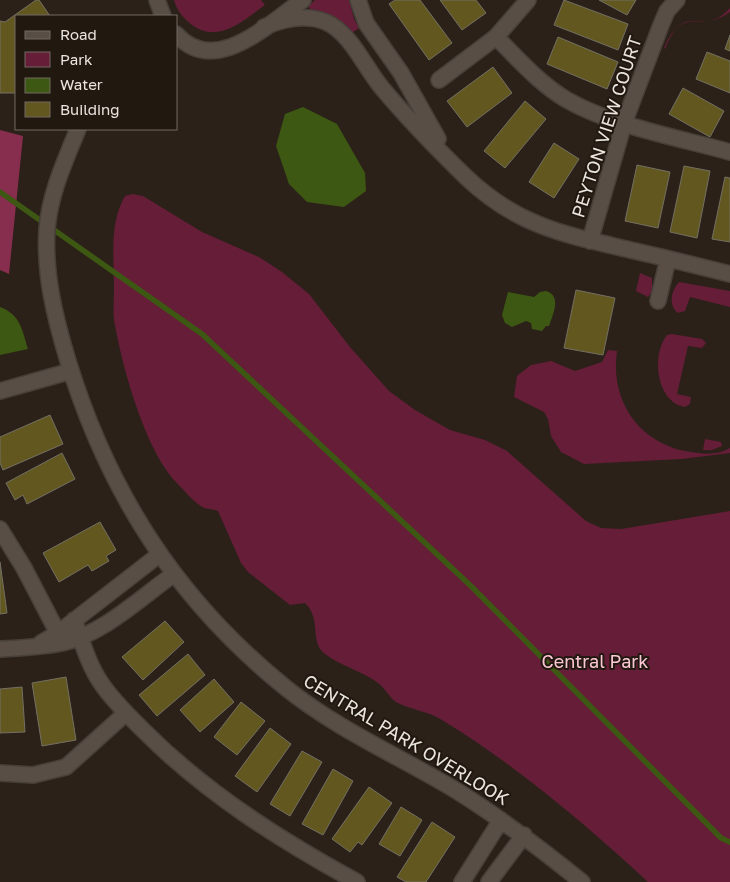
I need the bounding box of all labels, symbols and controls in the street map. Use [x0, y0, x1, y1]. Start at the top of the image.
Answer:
legend [15, 15, 178, 130]
text: Road [60, 25, 97, 43]
street label: PEYTON VIEW COURT [566, 33, 646, 220]
text: Park [60, 50, 93, 68]
text: Water [60, 75, 103, 93]
text: Building [60, 100, 120, 118]
park label: Central Park [541, 650, 649, 672]
street label: CENTRAL PARK OVERLOOK [300, 669, 513, 809]

